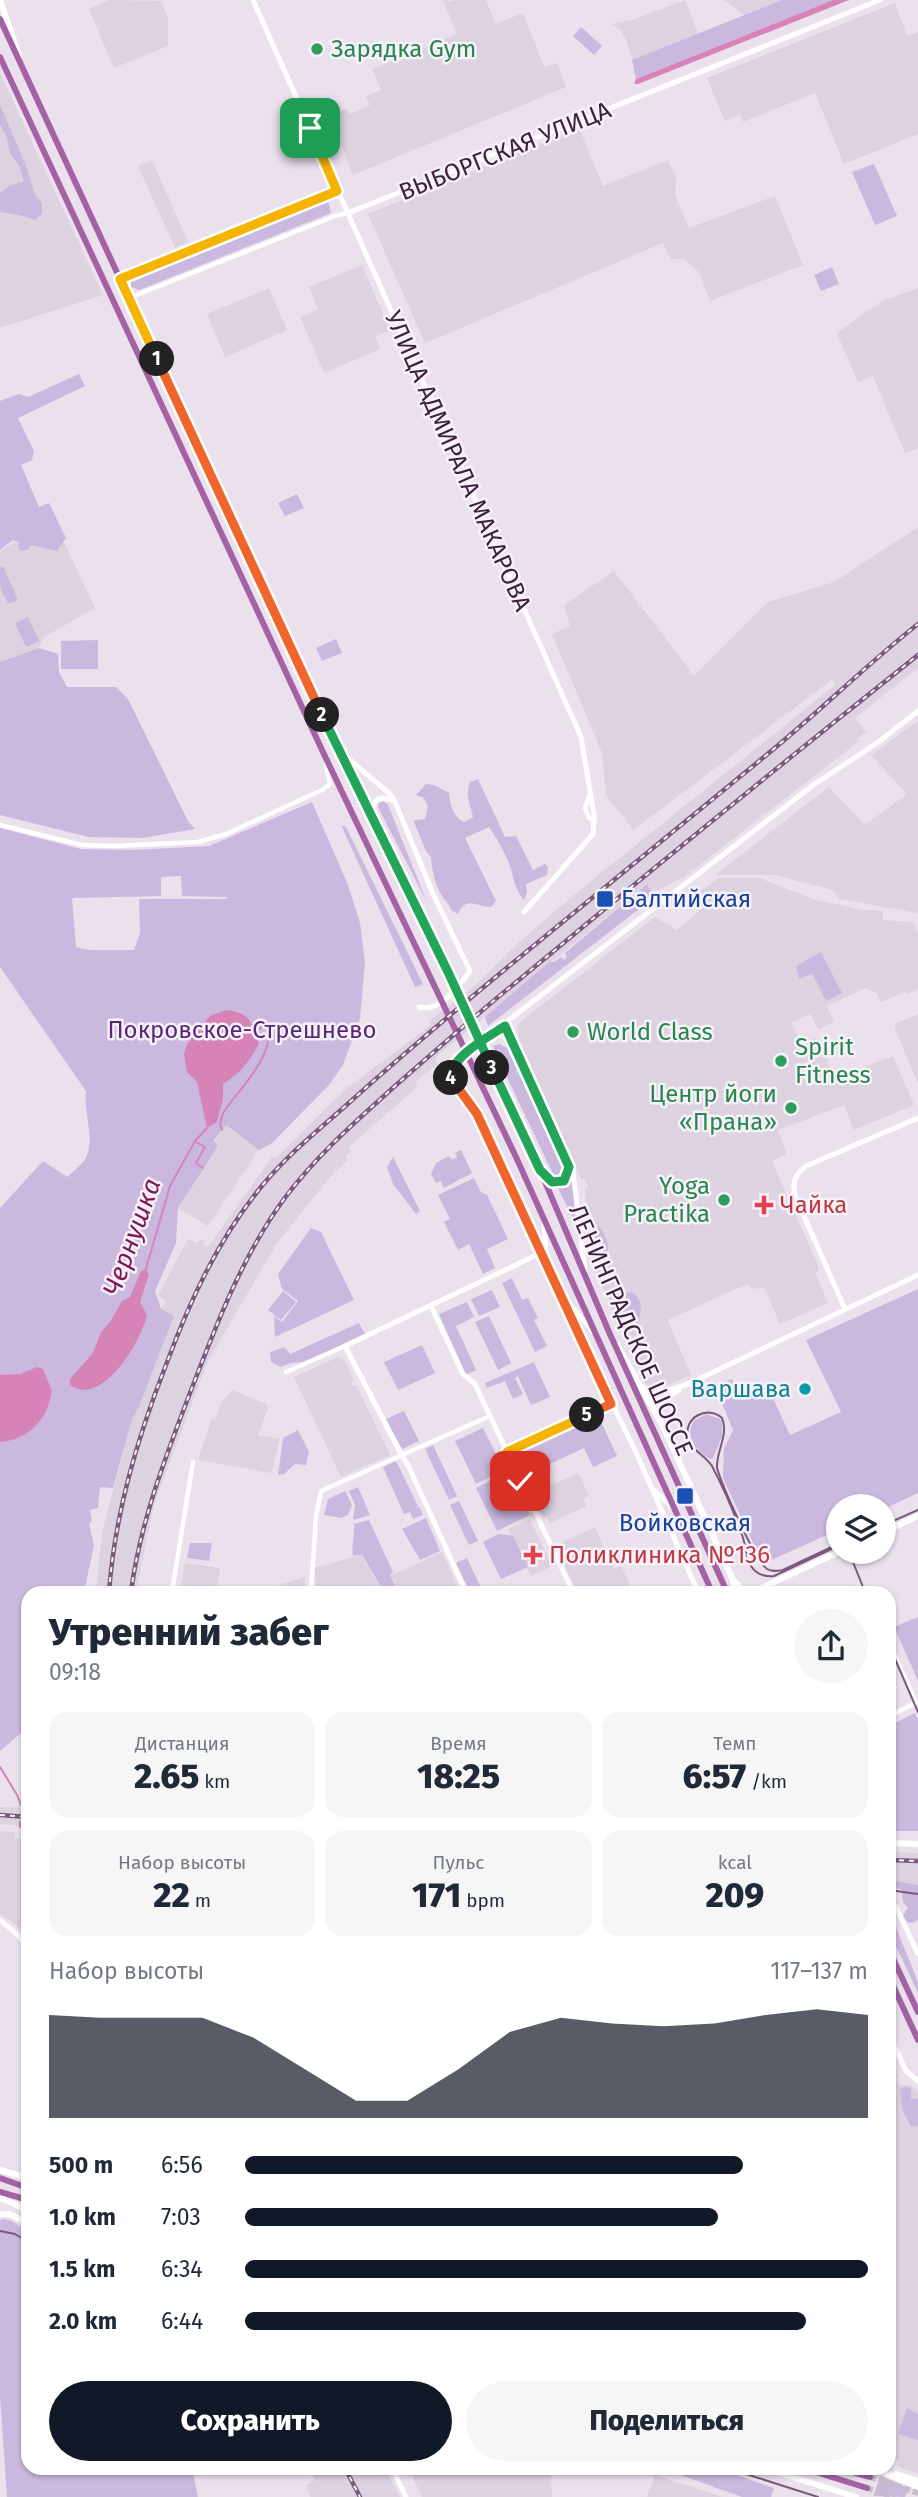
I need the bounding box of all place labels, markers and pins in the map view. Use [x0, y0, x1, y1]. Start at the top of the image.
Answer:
place label: Зарядка Gym [331, 35, 476, 63]
marker: Зарядка Gym [309, 41, 325, 57]
pin [280, 98, 340, 158]
pin: 1 [140, 342, 174, 376]
pin: 2 [304, 698, 340, 732]
place label: Балтийская [621, 885, 751, 913]
marker: Балтийская [595, 889, 615, 909]
place label: World Class [587, 1018, 713, 1046]
marker: World Class [565, 1024, 581, 1040]
place label: Spirit Fitness [795, 1033, 871, 1089]
pin: 3 [475, 1050, 510, 1086]
marker: Spirit Fitness [773, 1053, 789, 1069]
pin: 4 [434, 1060, 468, 1096]
place label: Центр йоги «Прана» [649, 1080, 777, 1136]
marker: Центр йоги «Прана» [783, 1100, 799, 1116]
place label: Yoga Practika [623, 1172, 710, 1228]
place label: Чайка [780, 1191, 847, 1219]
marker: Yoga Practika [716, 1192, 732, 1208]
marker: Чайка [754, 1195, 774, 1215]
place label: Варшава [691, 1375, 791, 1403]
marker: Варшава [797, 1381, 813, 1397]
pin: 5 [570, 1398, 604, 1432]
pin [490, 1451, 550, 1511]
marker: Войковская [675, 1486, 695, 1506]
place label: Войковская [619, 1509, 751, 1537]
place label: Поликлиника №136 [549, 1541, 770, 1569]
marker: Поликлиника №136 [523, 1545, 543, 1565]

